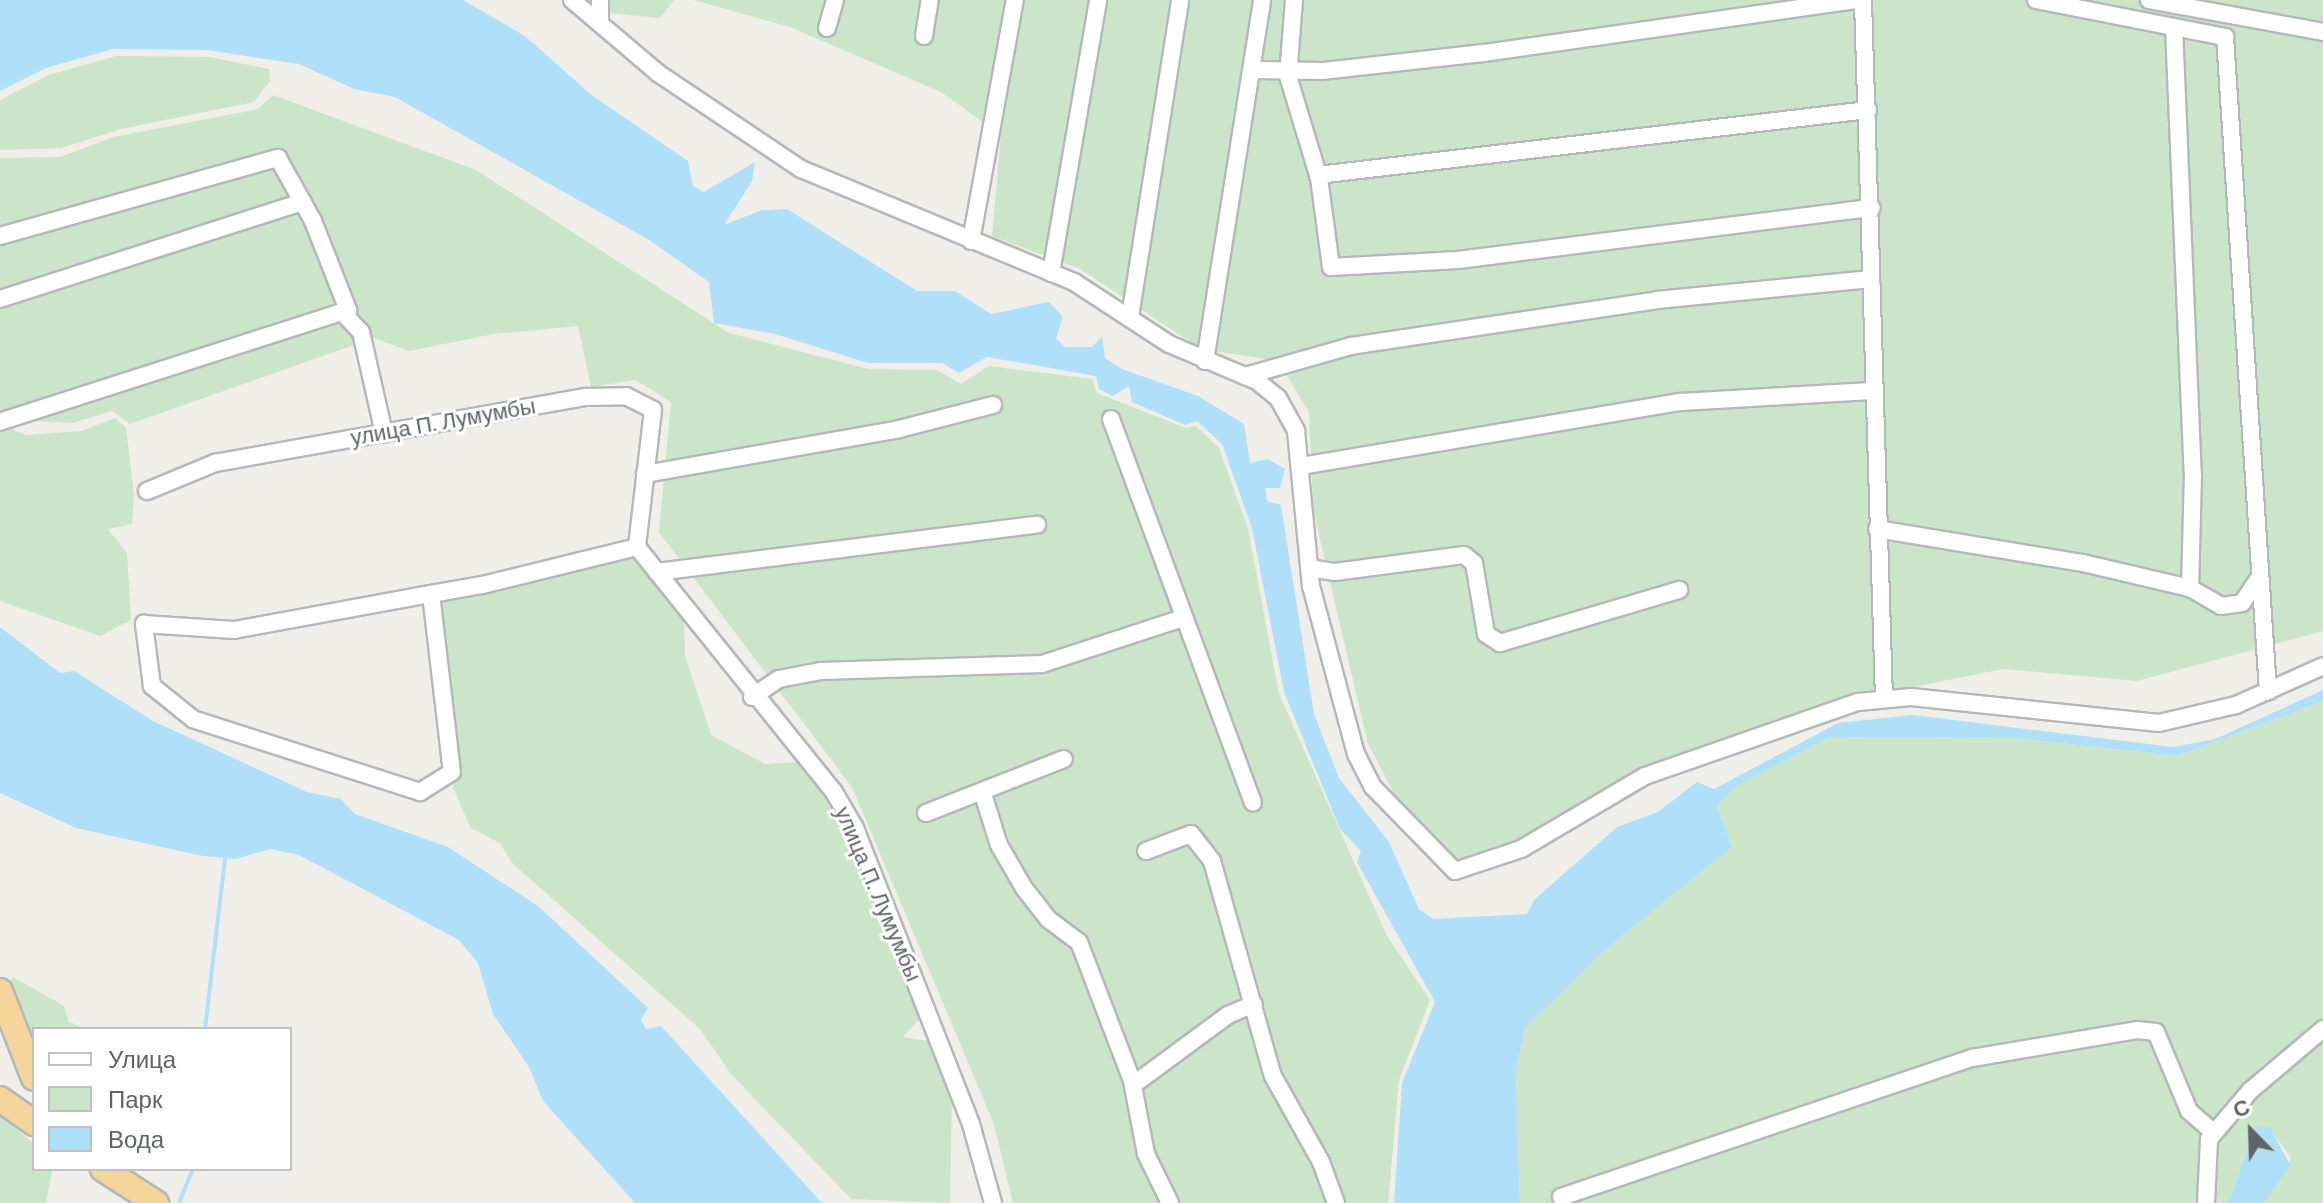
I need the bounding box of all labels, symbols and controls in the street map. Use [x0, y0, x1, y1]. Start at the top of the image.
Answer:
street label: улица П. Лумумбы [349, 393, 537, 451]
street label: улица П. Лумумбы [829, 803, 927, 985]
legend [32, 1027, 292, 1171]
text: Улица [108, 1044, 176, 1075]
text: Парк [108, 1084, 162, 1115]
north arrow [2211, 1091, 2291, 1171]
text: С [2228, 1092, 2254, 1125]
text: Вода [108, 1124, 164, 1155]

